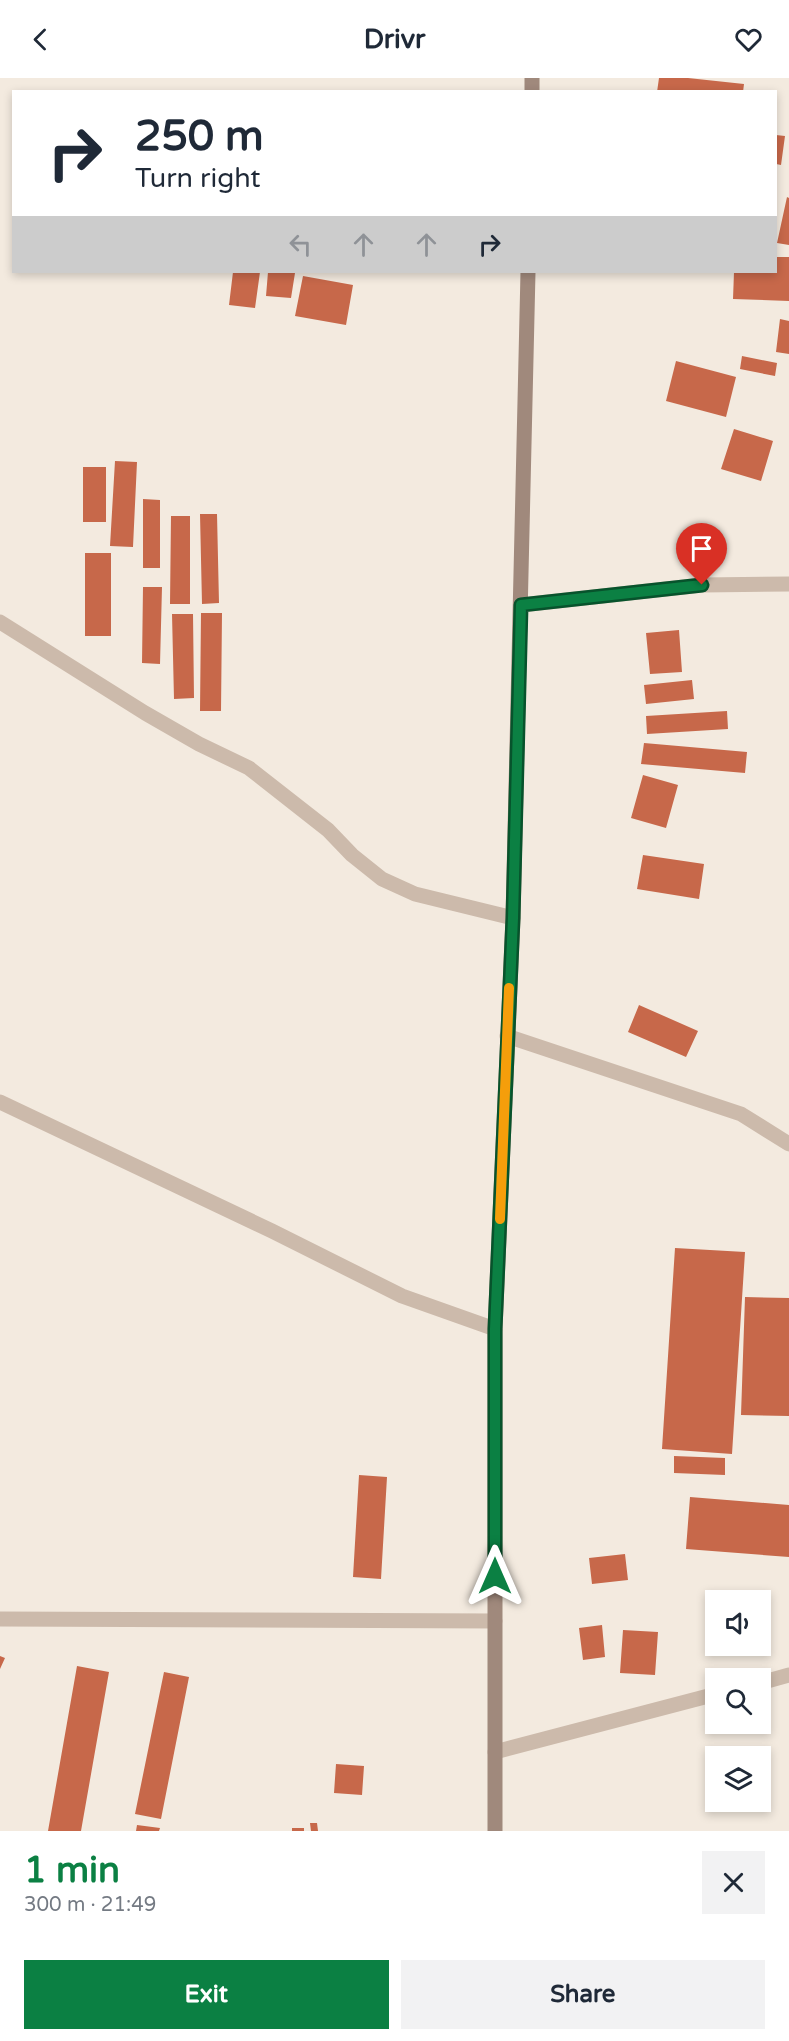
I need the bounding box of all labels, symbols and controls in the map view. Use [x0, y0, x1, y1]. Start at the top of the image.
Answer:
icon: back [24, 23, 57, 56]
text: Drivr [364, 23, 425, 56]
icon: heart [732, 23, 765, 56]
text: 250 m [135, 111, 264, 162]
icon: right [36, 114, 114, 192]
text: Turn right [135, 162, 261, 195]
icon: left [284, 228, 317, 261]
icon: ahead [347, 228, 380, 261]
icon: ahead [410, 228, 443, 261]
icon: right [473, 228, 506, 261]
pin [676, 523, 727, 585]
icon: arrive [685, 532, 718, 565]
position arrow [463, 1544, 527, 1608]
map controls [705, 1590, 771, 1812]
button: sound [705, 1590, 771, 1656]
button: search [705, 1668, 771, 1734]
button: layers [705, 1746, 771, 1812]
text: 1 min [24, 1849, 120, 1892]
button: close [702, 1851, 765, 1914]
text: 300 m · 21:49 [24, 1893, 156, 1917]
button: Exit [24, 1960, 389, 2029]
button: Share [401, 1960, 765, 2029]

